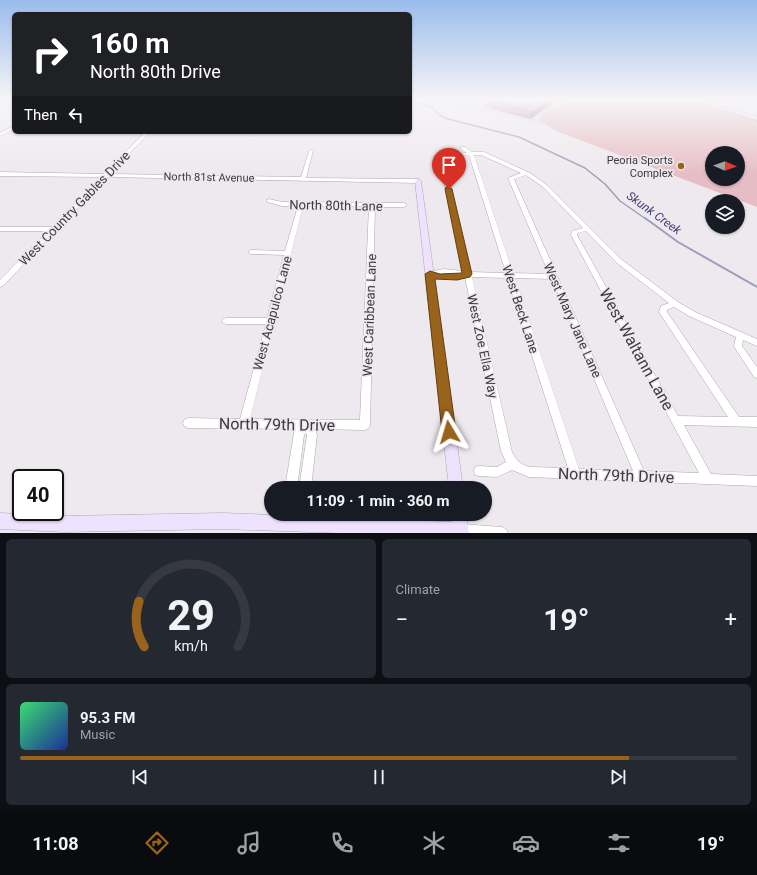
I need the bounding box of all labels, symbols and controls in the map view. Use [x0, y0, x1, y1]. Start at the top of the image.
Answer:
text: 160 m [90, 27, 169, 60]
icon: right [24, 28, 76, 80]
text: North 80th Drive [90, 61, 221, 82]
icon: left [65, 104, 87, 126]
text: Then [24, 106, 57, 124]
north arrow [705, 146, 745, 186]
map controls [705, 146, 745, 234]
street label: West Country Gables Drive [16, 148, 133, 269]
pin [432, 148, 466, 189]
icon: arrive [438, 154, 460, 176]
place label: Peoria Sports Complex [607, 154, 674, 180]
marker: Peoria Sports Complex [676, 161, 686, 171]
street label: North 81st Avenue [163, 170, 255, 185]
water label: Skunk Creek [624, 188, 685, 238]
button: layers [705, 194, 745, 234]
street label: North 80th Lane [289, 197, 383, 214]
street label: West Caribbean Lane [360, 253, 379, 377]
street label: West Acapulco Lane [250, 254, 295, 372]
street label: West Mary Jane Lane [540, 260, 605, 380]
street label: West Beck Lane [499, 263, 542, 355]
street label: West Waltann Lane [595, 285, 678, 414]
street label: West Zoe Ella Way [464, 293, 501, 400]
position arrow [428, 411, 470, 453]
street label: North 79th Drive [219, 414, 335, 435]
street label: North 79th Drive [558, 464, 674, 487]
speed limit sign: 40 [12, 469, 64, 521]
text: 11:09 · 1 min · 360 m [307, 492, 449, 510]
text: Climate [396, 582, 440, 597]
text: 29 [167, 590, 215, 639]
text: 19° [543, 602, 589, 637]
text: − [396, 607, 408, 632]
text: + [725, 607, 737, 632]
text: km/h [174, 637, 208, 653]
text: 95.3 FM [80, 709, 135, 727]
text: Music [80, 727, 115, 742]
icon: previous [129, 766, 151, 788]
icon: pause [368, 766, 390, 788]
icon: next [607, 766, 629, 788]
icon: directions [143, 829, 171, 857]
icon: music [235, 829, 263, 857]
icon: phone [328, 829, 356, 857]
icon: climate [420, 829, 448, 857]
icon: car [512, 829, 540, 857]
icon: filters [605, 829, 633, 857]
text: 11:08 [32, 833, 79, 854]
text: 19° [697, 833, 725, 854]

